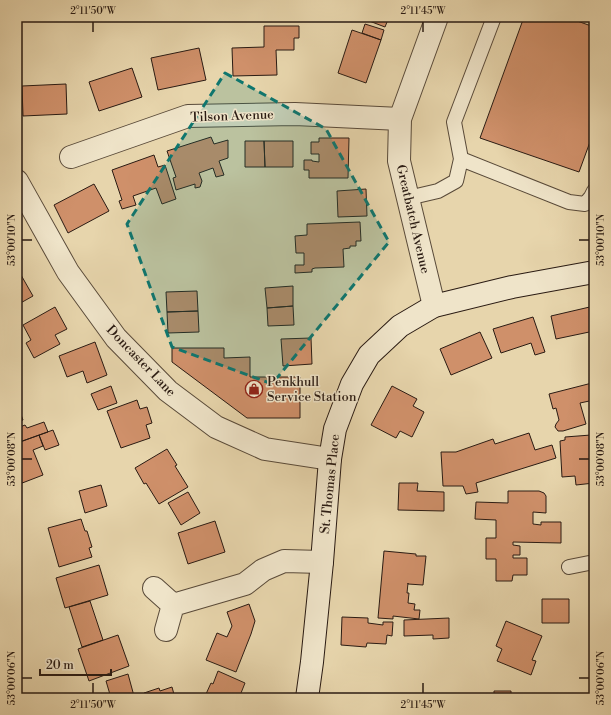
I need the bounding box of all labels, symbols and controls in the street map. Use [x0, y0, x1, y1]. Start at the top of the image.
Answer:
text: 2°11'50"W [70, 5, 117, 17]
text: 2°11'45"W [401, 5, 446, 17]
street label: Tilson Avenue [190, 107, 274, 125]
street label: Greatbatch Avenue [393, 163, 433, 275]
text: 53°00'10"N [6, 213, 18, 266]
text: 53°00'10"N [595, 213, 607, 266]
street label: Doncaster Lane [103, 322, 179, 400]
place label: Penkhull Service Station [267, 374, 357, 405]
shop icon: Penkhull Service Station [244, 379, 264, 399]
text: 53°00'08"N [6, 431, 18, 486]
text: 53°00'08"N [595, 431, 607, 486]
street label: St. Thomas Place [317, 433, 343, 535]
text: 53°00'06"N [6, 650, 18, 705]
text: 53°00'06"N [595, 650, 607, 705]
scale bar [40, 651, 111, 677]
text: 20 m [46, 658, 74, 673]
text: 2°11'50"W [70, 699, 117, 711]
text: 2°11'45"W [401, 699, 446, 711]

